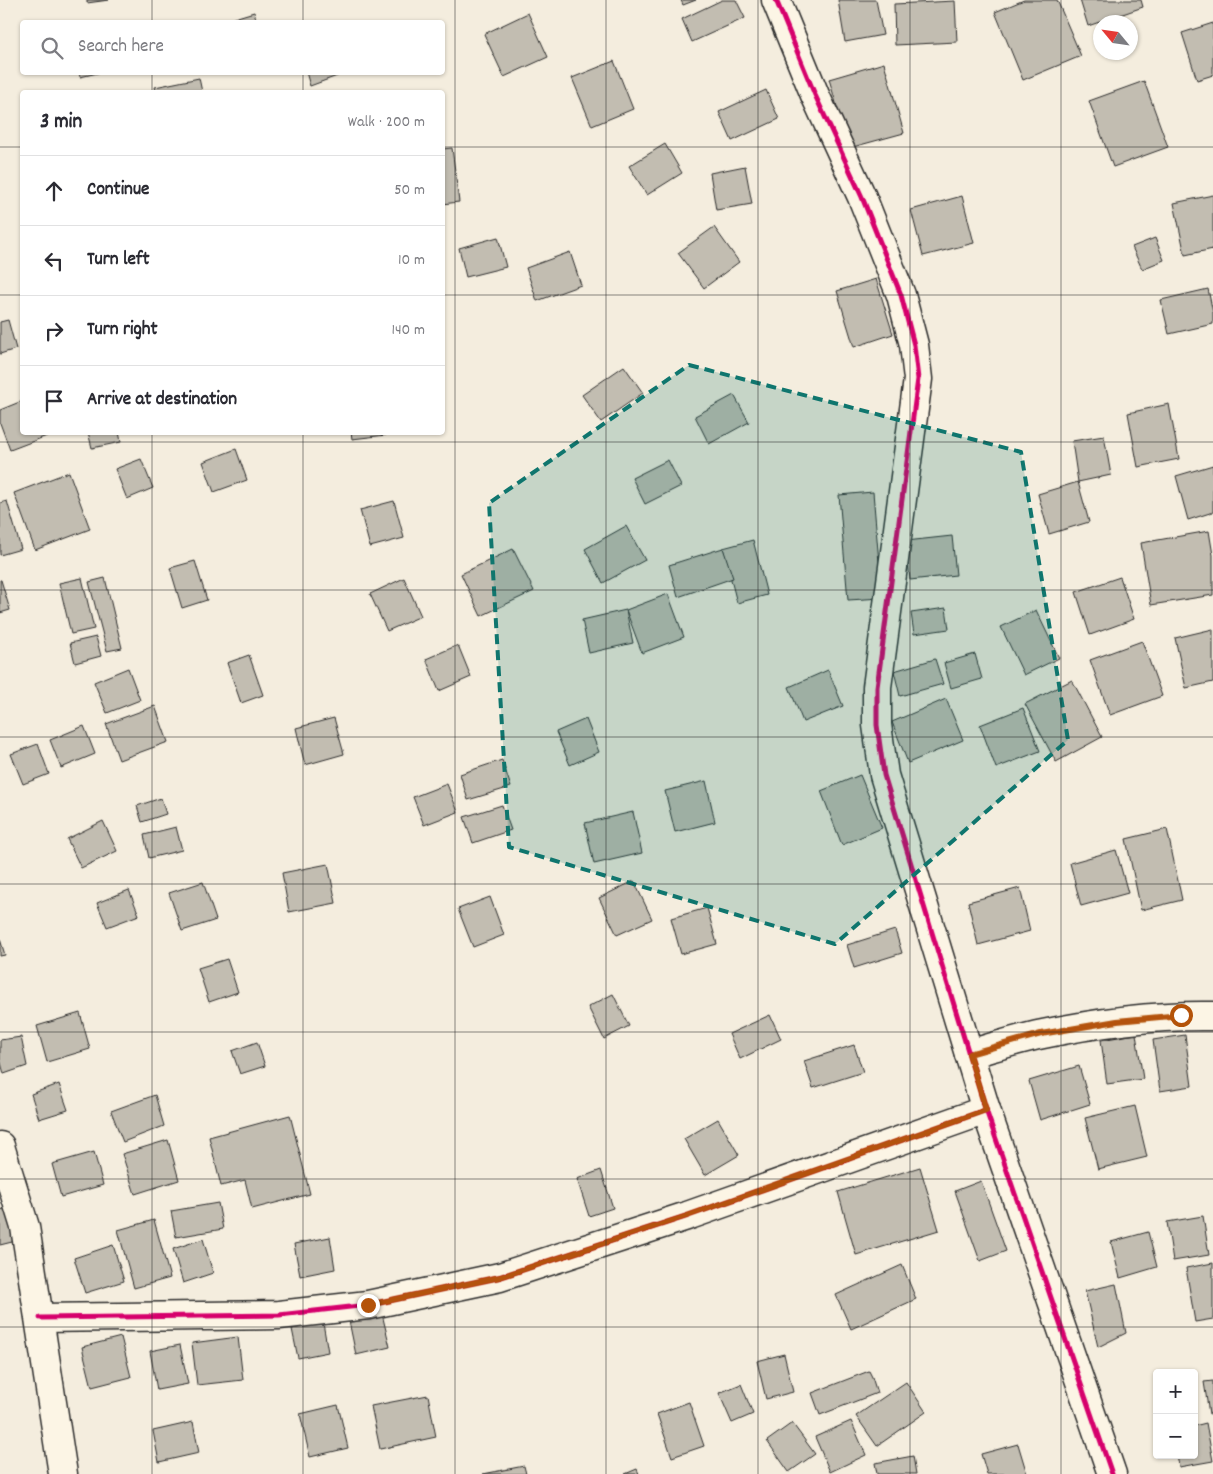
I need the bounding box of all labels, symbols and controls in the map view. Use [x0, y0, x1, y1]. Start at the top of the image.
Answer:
north arrow [1093, 15, 1138, 60]
search box [20, 20, 445, 75]
icon: search [38, 34, 66, 62]
text: Search here [78, 34, 164, 61]
text: 3 min [40, 108, 82, 138]
text: Walk · 200 m [348, 111, 425, 134]
icon: ahead [40, 177, 68, 205]
text: Continue [87, 177, 149, 204]
text: 50 m [394, 179, 425, 202]
icon: left [40, 247, 68, 275]
text: Turn left [87, 247, 150, 274]
text: 10 m [398, 249, 425, 272]
icon: right [40, 317, 68, 345]
text: Turn right [87, 317, 158, 344]
text: 140 m [391, 319, 425, 342]
icon: arrive [40, 387, 68, 415]
text: Arrive at destination [87, 387, 237, 414]
route start [1170, 1004, 1193, 1027]
route end [357, 1294, 380, 1317]
map controls [1153, 1369, 1198, 1459]
button: + [1153, 1369, 1198, 1414]
button: − [1153, 1414, 1198, 1459]

